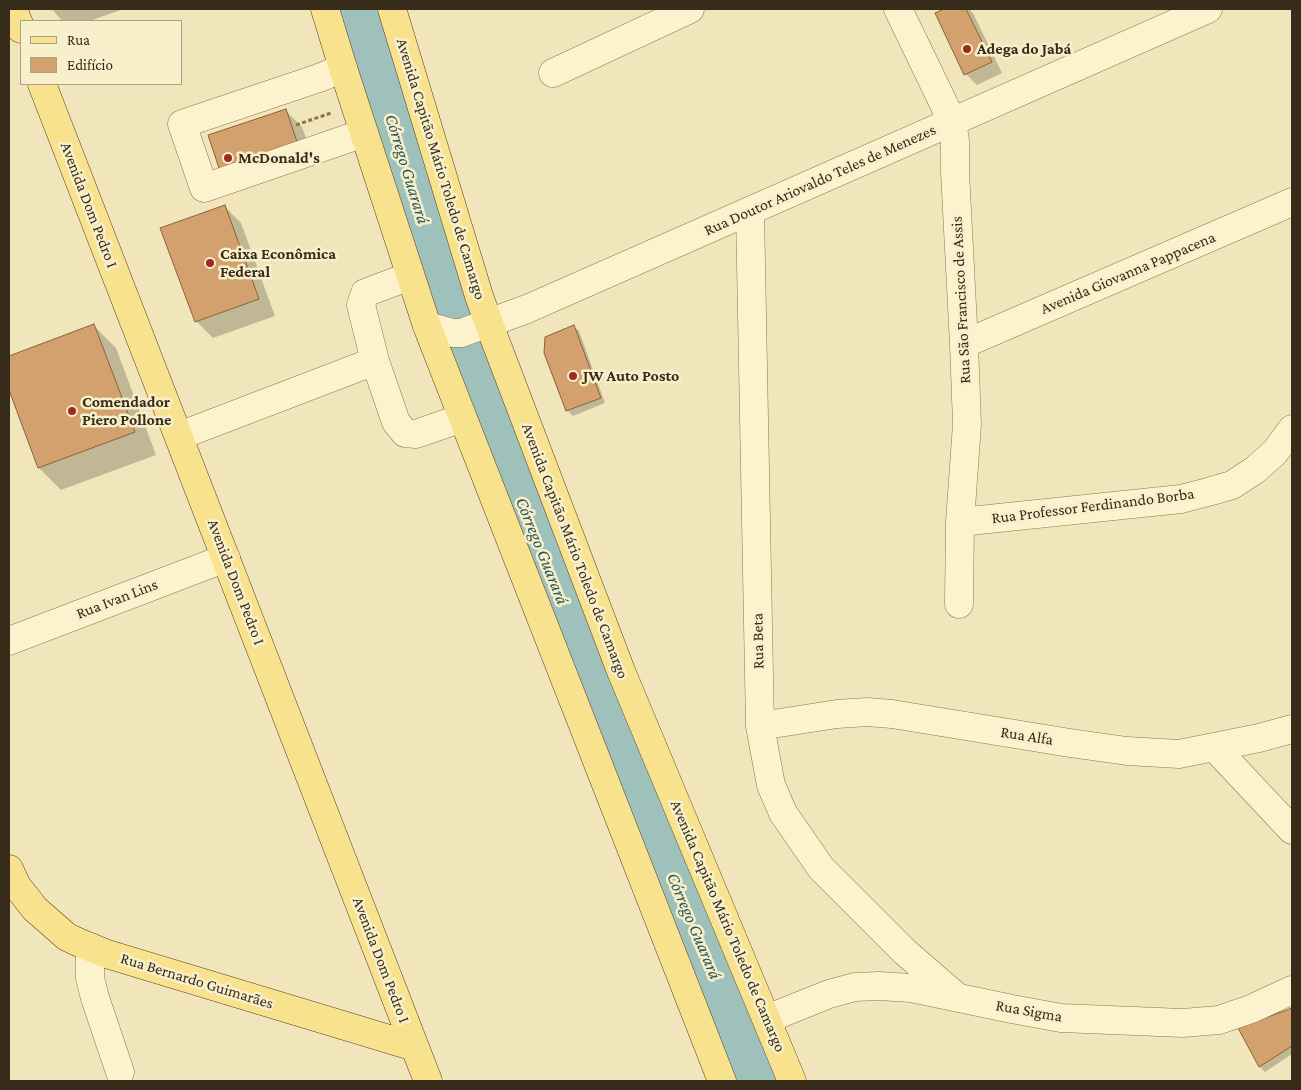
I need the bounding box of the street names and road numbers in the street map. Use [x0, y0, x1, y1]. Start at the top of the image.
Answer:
street label: Avenida Capitão Mário Toledo de Camargo [392, 36, 490, 302]
street label: Rua Doutor Ariovaldo Teles de Menezes [701, 120, 939, 240]
street label: Avenida Dom Pedro I [56, 139, 122, 271]
street label: Rua São Francisco de Assis [947, 216, 975, 384]
street label: Avenida Giovanna Pappacena [1038, 227, 1218, 319]
street label: Avenida Capitão Mário Toledo de Camargo [517, 421, 633, 681]
street label: Rua Professor Ferdinando Borba [991, 484, 1195, 528]
street label: Avenida Dom Pedro I [203, 516, 269, 648]
street label: Rua Ivan Lins [74, 575, 160, 623]
street label: Rua Beta [748, 613, 768, 669]
street label: Rua Alfa [999, 722, 1055, 750]
street label: Avenida Capitão Mário Toledo de Camargo [666, 797, 790, 1055]
street label: Avenida Dom Pedro I [348, 894, 414, 1026]
street label: Rua Bernardo Guimarães [118, 949, 276, 1013]
street label: Rua Sigma [994, 996, 1064, 1026]

